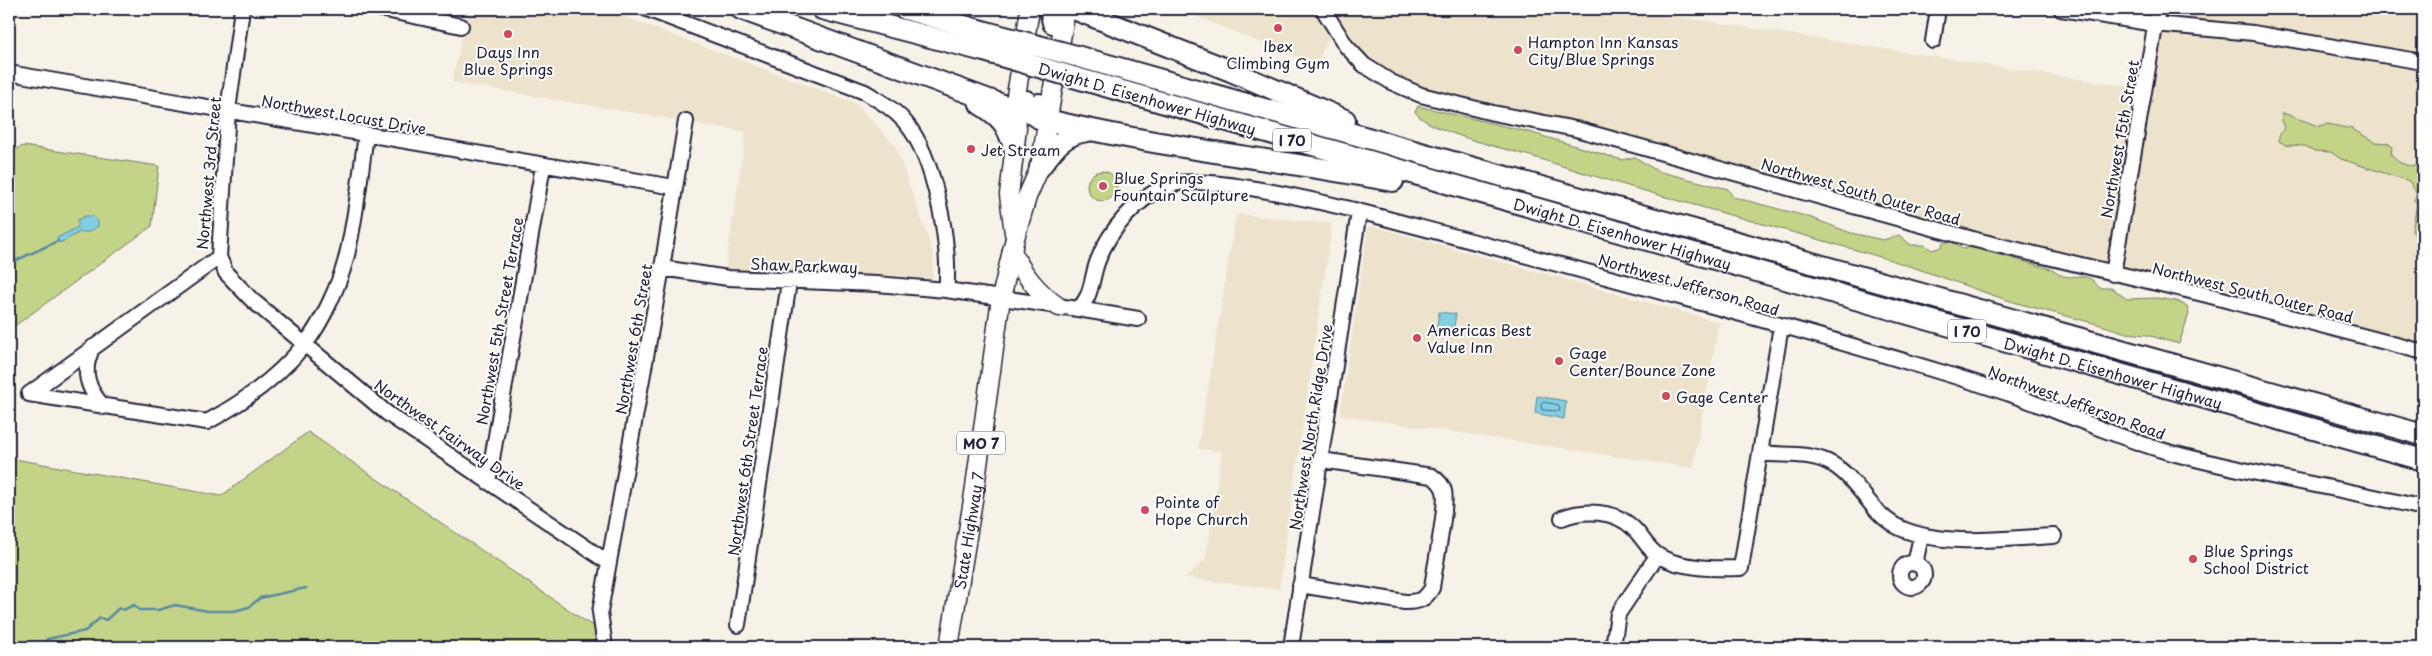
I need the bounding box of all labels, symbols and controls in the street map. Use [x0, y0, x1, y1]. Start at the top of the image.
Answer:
marker: Ibex Climbing Gym [1272, 22, 1284, 34]
marker: Days Inn Blue Springs [502, 28, 514, 40]
place label: Hampton Inn Kansas City/Blue Springs [1528, 30, 1678, 70]
place label: Ibex Climbing Gym [1226, 34, 1330, 74]
place label: Days Inn Blue Springs [463, 40, 553, 80]
marker: Hampton Inn Kansas City/Blue Springs [1512, 44, 1524, 56]
street label: Dwight D. Eisenhower Highway [1035, 56, 1259, 140]
street label: Northwest 15th Street [2094, 58, 2144, 220]
street label: Northwest Locust Drive [260, 88, 428, 140]
street label: Northwest 3rd Street [190, 96, 226, 250]
road number: I 70 [1273, 128, 1311, 152]
place label: Jet Stream [981, 138, 1060, 161]
marker: Jet Stream [965, 143, 977, 155]
street label: Northwest South Outer Road [1759, 151, 1964, 231]
place label: Blue Springs Fountain Sculpture [1113, 166, 1249, 206]
marker: Blue Springs Fountain Sculpture [1097, 180, 1109, 192]
street label: Dwight D. Eisenhower Highway [1510, 191, 1734, 275]
street label: Northwest 5th Street Terrace [469, 215, 529, 427]
street label: Northwest Jefferson Road [1596, 247, 1782, 321]
street label: Shaw Parkway [750, 252, 858, 278]
street label: Northwest South Outer Road [2150, 256, 2356, 328]
street label: Northwest 6th Street [608, 262, 658, 416]
place label: Americas Best Value Inn [1427, 318, 1531, 358]
road number: I 70 [1948, 320, 1986, 342]
street label: Northwest North Ridge Drive [1282, 322, 1338, 532]
street label: Dwight D. Eisenhower Highway [2001, 330, 2225, 414]
marker: Americas Best Value Inn [1411, 332, 1423, 344]
place label: Gage Center/Bounce Zone [1569, 341, 1716, 381]
street label: Northwest 6th Street Terrace [721, 345, 773, 557]
marker: Gage Center/Bounce Zone [1553, 355, 1565, 367]
street label: Northwest Jefferson Road [1985, 359, 2169, 445]
street label: Northwest Fairway Drive [370, 373, 530, 495]
place label: Gage Center [1676, 385, 1768, 408]
marker: Gage Center [1660, 390, 1672, 402]
road number: MO 7 [957, 432, 1005, 454]
street label: State Highway 7 [947, 470, 988, 591]
place label: Pointe of Hope Church [1155, 490, 1248, 530]
marker: Pointe of Hope Church [1139, 504, 1151, 516]
place label: Blue Springs School District [2203, 539, 2309, 579]
marker: Blue Springs School District [2187, 553, 2199, 565]

